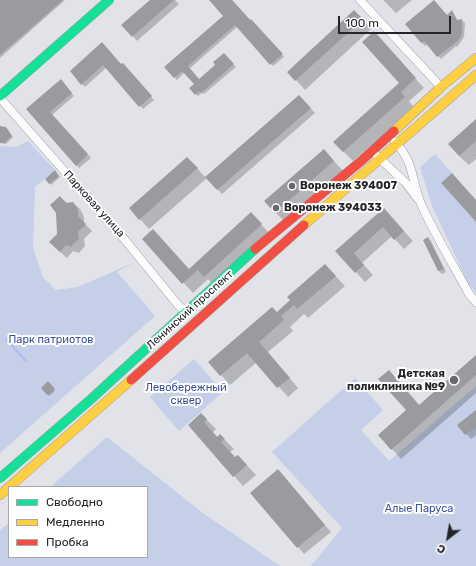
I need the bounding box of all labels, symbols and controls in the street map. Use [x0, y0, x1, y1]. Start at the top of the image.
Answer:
scale bar [340, 8, 453, 34]
text: 100 m [345, 16, 379, 30]
street label: Парковая улица [61, 168, 127, 240]
place label: Воронеж 394007 [300, 179, 397, 193]
marker: Воронеж 394007 [287, 181, 297, 191]
place label: Воронеж 394033 [284, 201, 382, 215]
marker: Воронеж 394033 [271, 203, 281, 213]
street label: Ленинский проспект [144, 268, 236, 352]
park label: Парк патриотов [9, 333, 93, 347]
place label: Детская поликлиника №9 [347, 367, 445, 393]
marker: Детская поликлиника №9 [448, 374, 460, 386]
park label: Левобережный сквер [145, 381, 227, 407]
legend [8, 486, 148, 558]
text: Свободно [46, 495, 103, 509]
park label: Алые Паруса [385, 502, 453, 516]
text: Медленно [46, 515, 105, 529]
north arrow [428, 518, 468, 558]
text: Пробка [46, 535, 89, 549]
text: С [435, 541, 448, 556]

